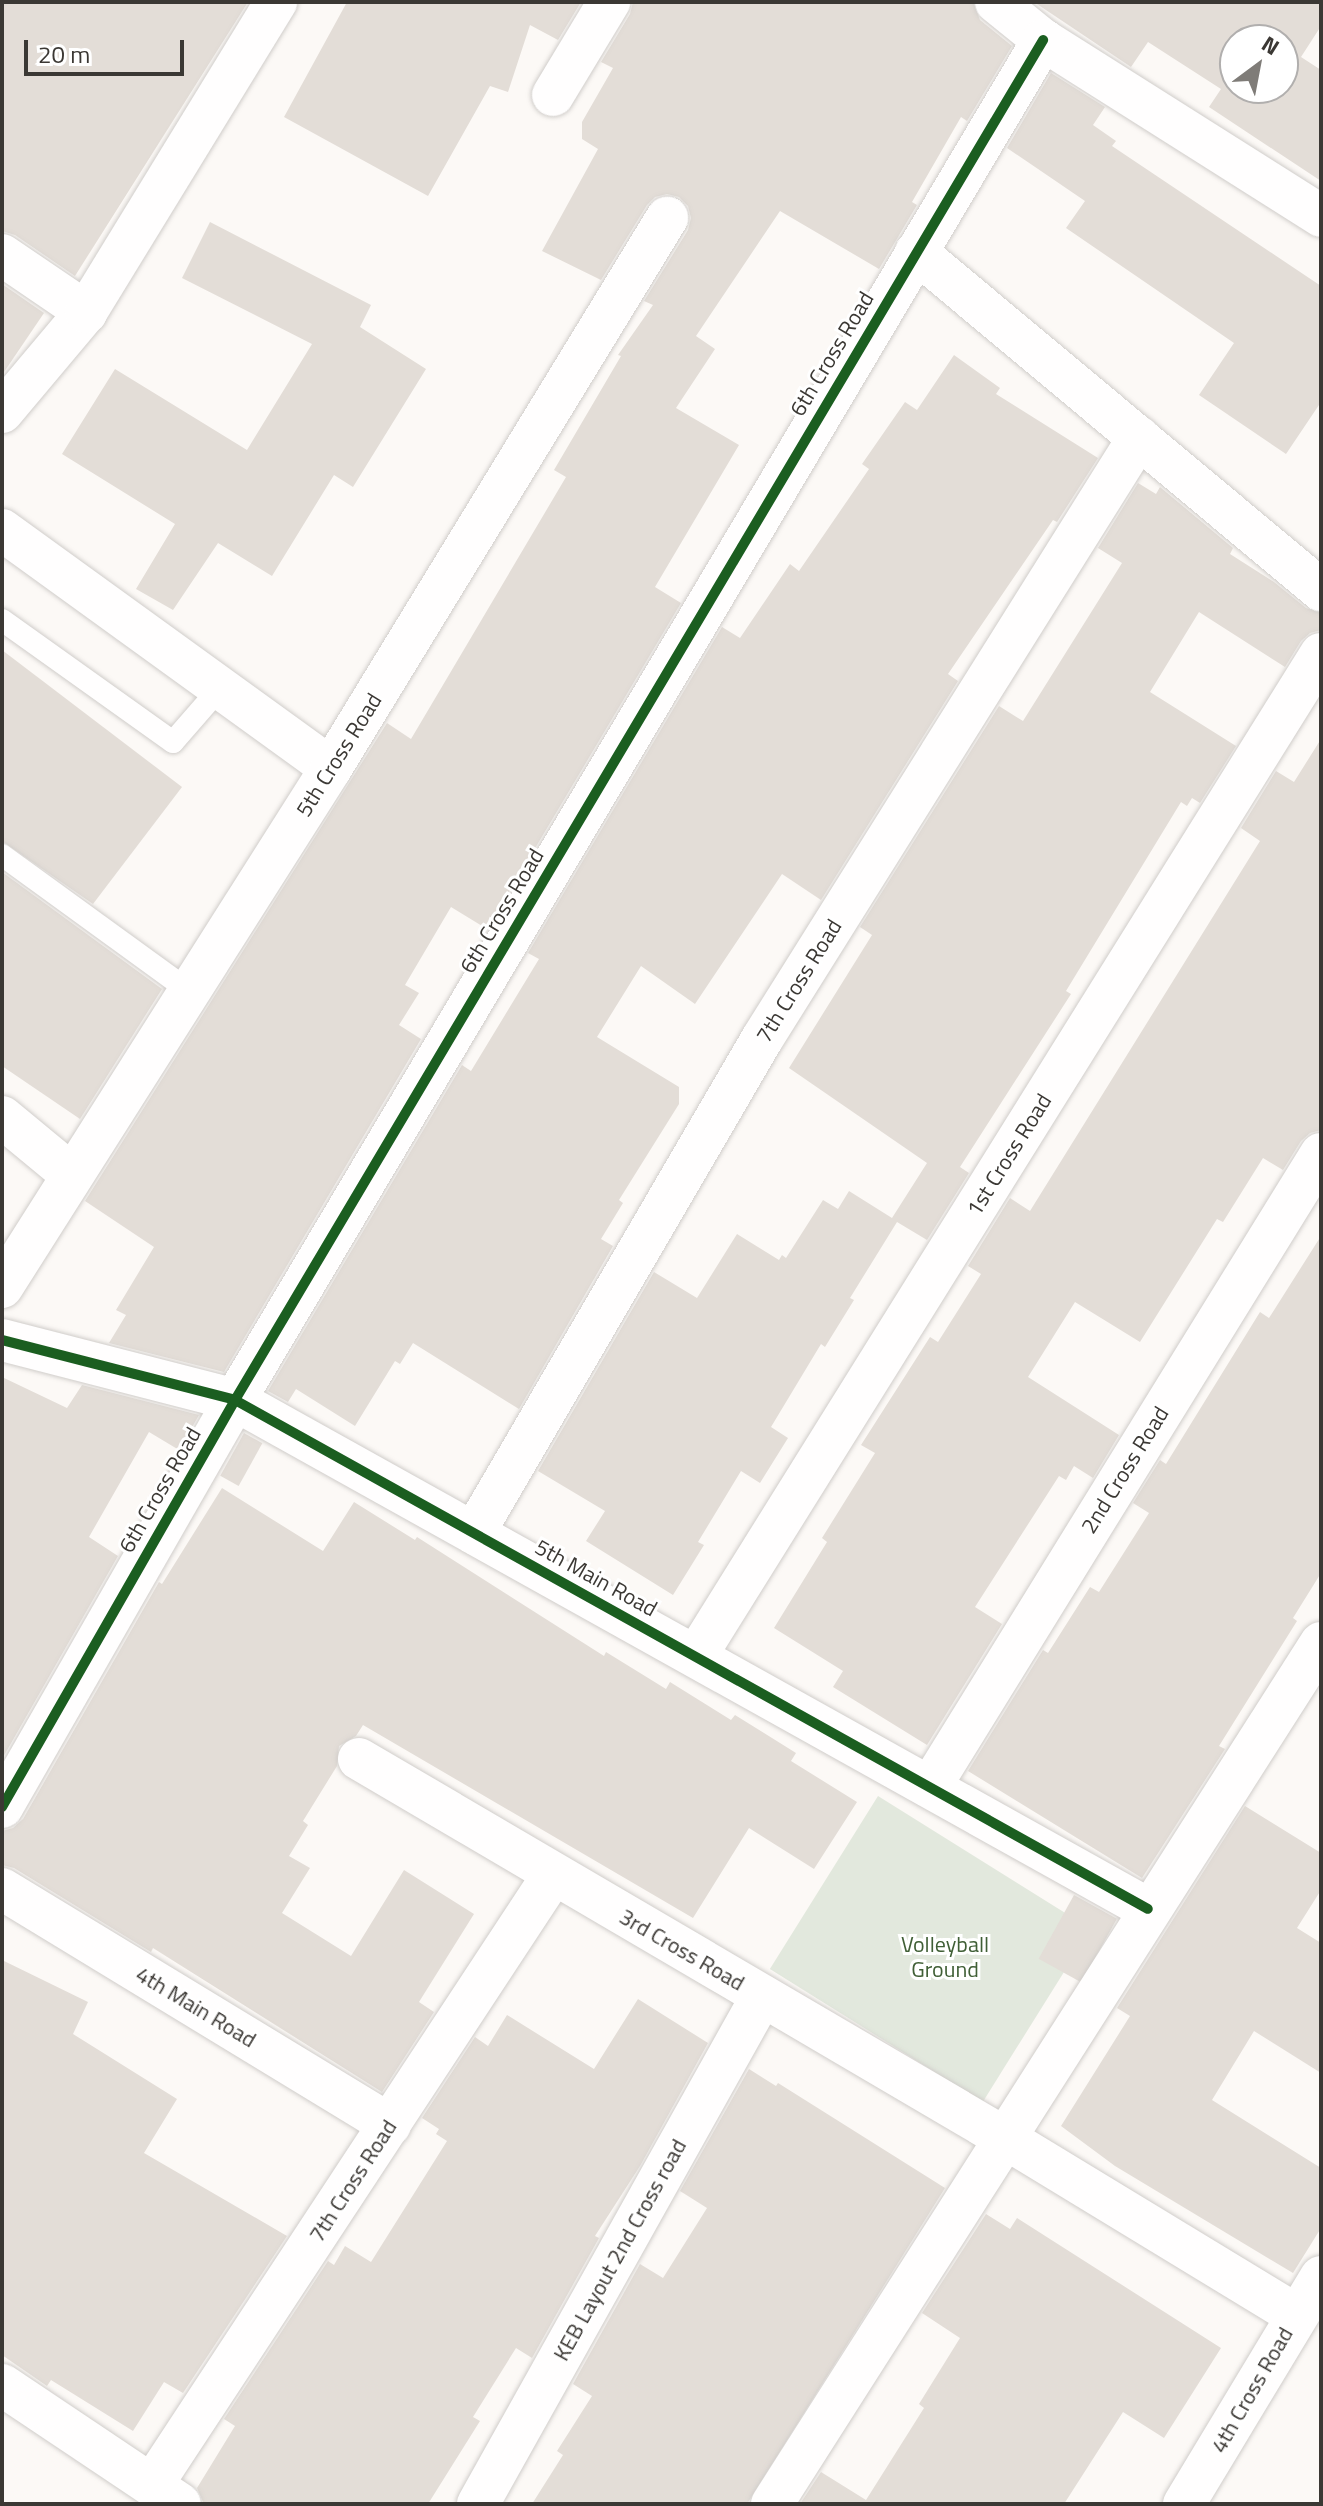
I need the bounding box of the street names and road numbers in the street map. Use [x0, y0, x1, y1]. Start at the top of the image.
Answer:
street label: 6th Cross Road [785, 287, 879, 421]
street label: 5th Cross Road [291, 688, 387, 822]
street label: 6th Cross Road [455, 844, 549, 978]
street label: 7th Cross Road [751, 914, 847, 1048]
street label: 1st Cross Road [961, 1089, 1057, 1221]
street label: 2nd Cross Road [1076, 1402, 1174, 1538]
street label: 6th Cross Road [113, 1423, 207, 1557]
street label: 5th Main Road [530, 1534, 662, 1622]
street label: 3rd Cross Road [615, 1904, 749, 1996]
street label: 4th Main Road [131, 1961, 261, 2053]
street label: 7th Cross Road [304, 2115, 402, 2247]
street label: KEB Layout 2nd Cross road [548, 2135, 692, 2365]
street label: 4th Cross Road [1205, 2323, 1299, 2457]

